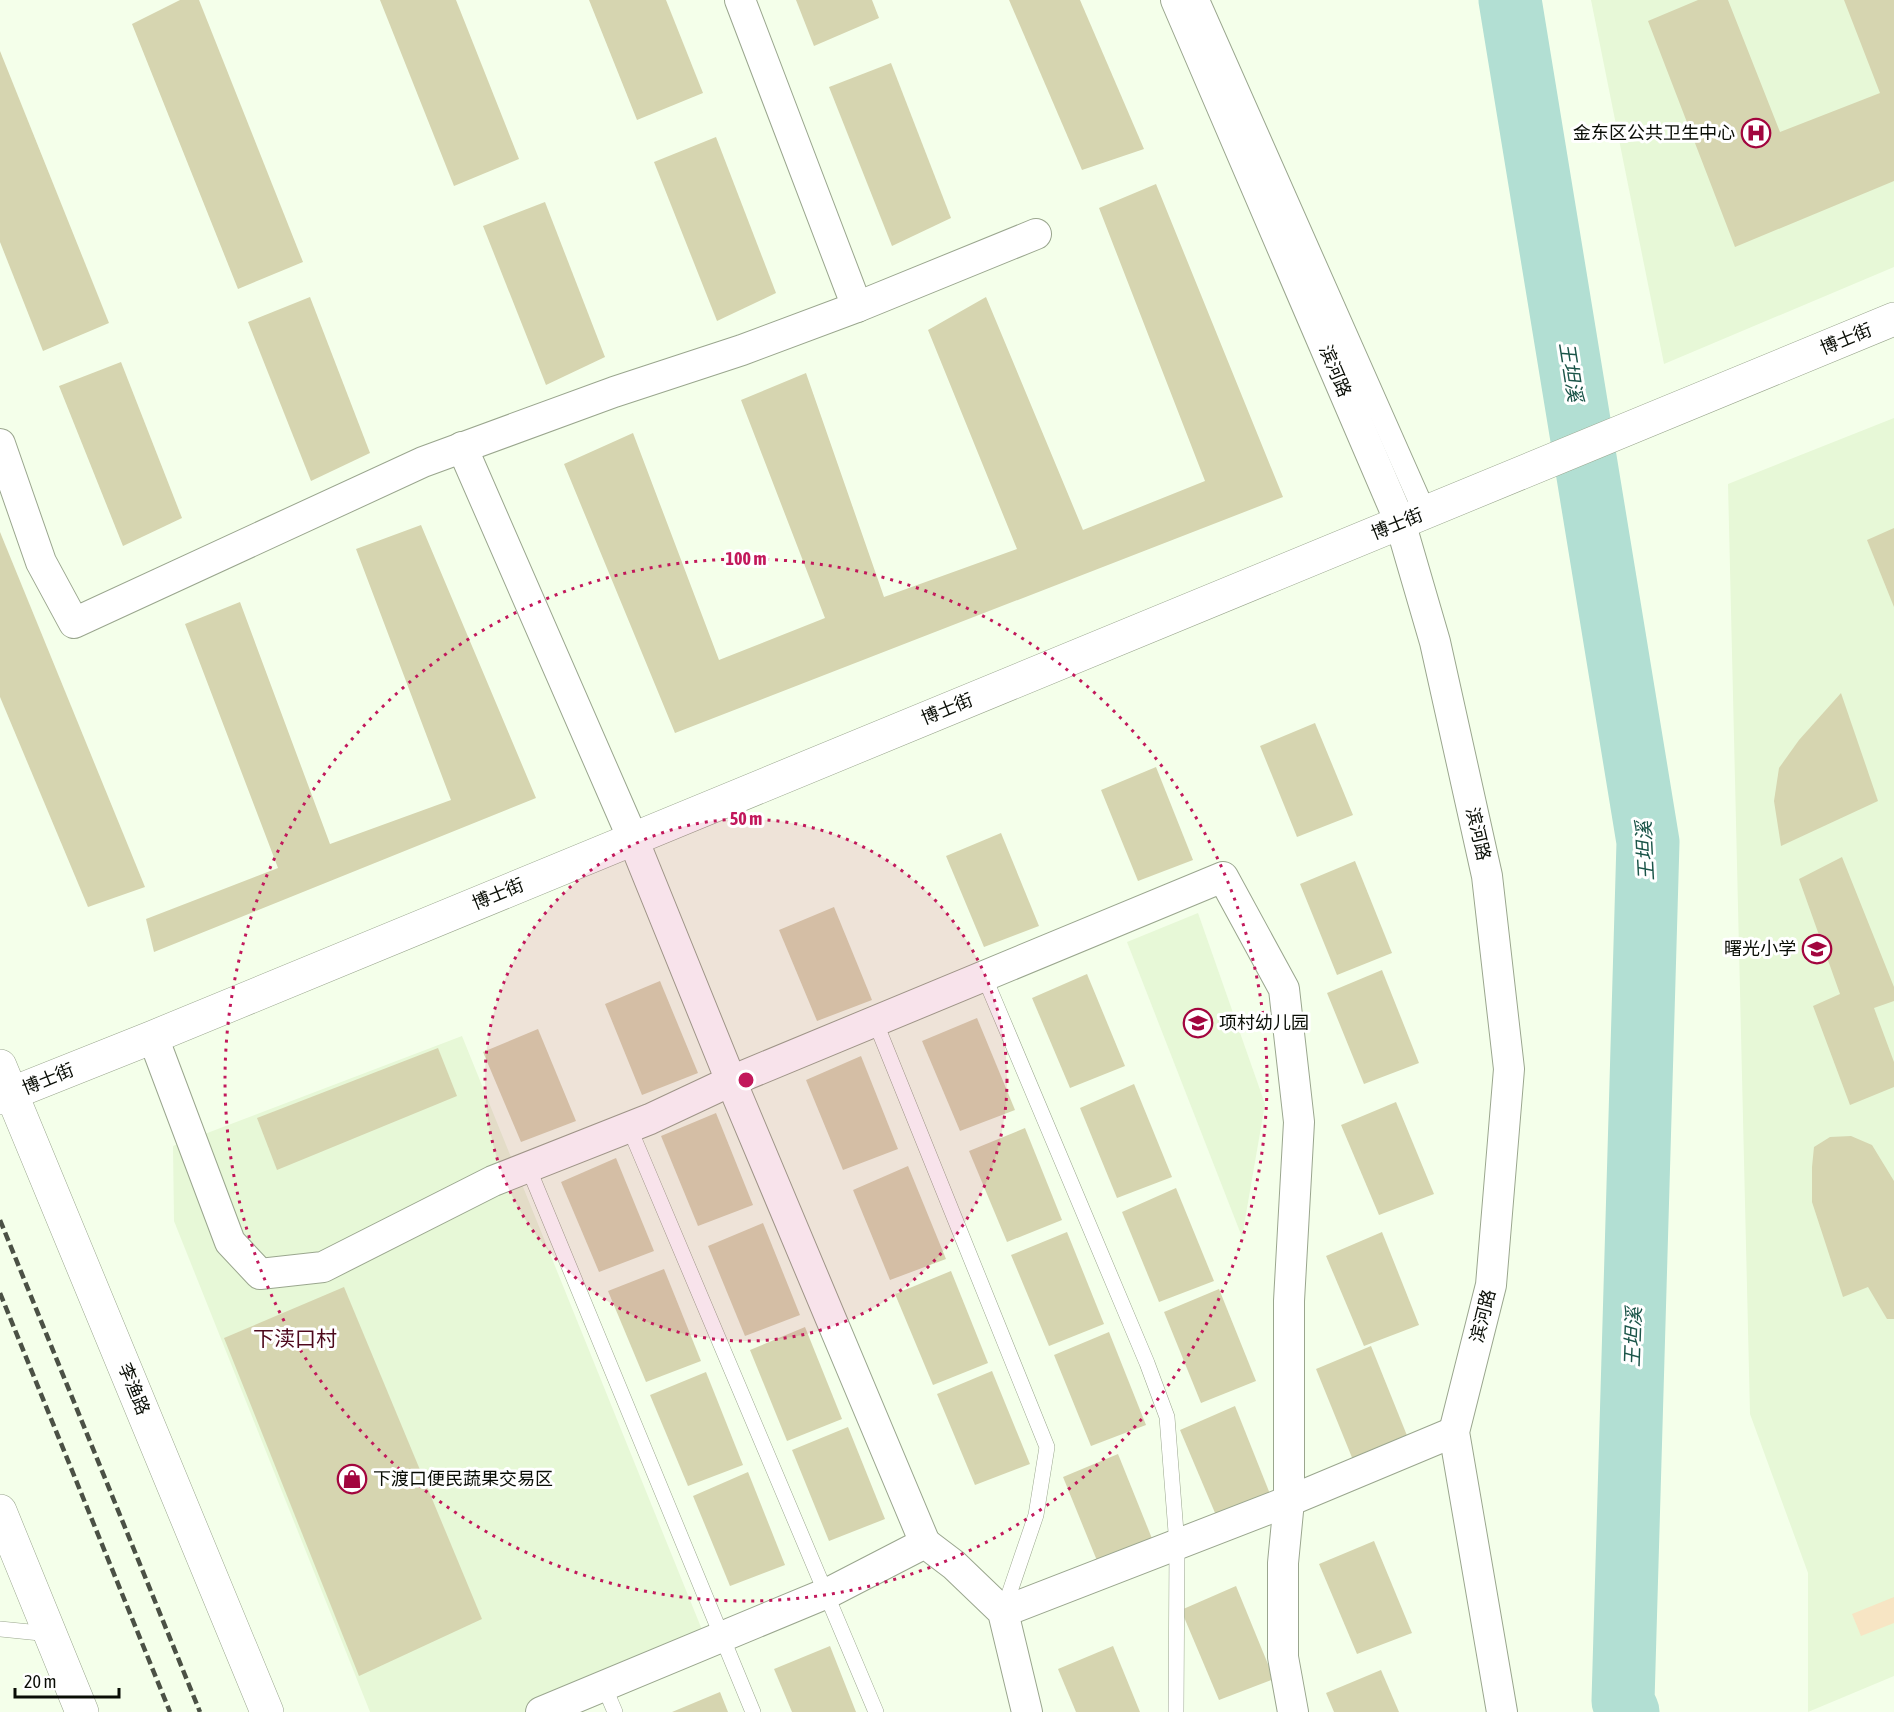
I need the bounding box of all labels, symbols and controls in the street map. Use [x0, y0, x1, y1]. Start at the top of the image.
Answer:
hospital icon: 金东区公共卫生中心 [1740, 117, 1772, 149]
place label: 金东区公共卫生中心 [1573, 122, 1735, 143]
street label: 博士街 [1817, 319, 1875, 358]
water label: 王坦溪 [1555, 340, 1588, 405]
street label: 滨河路 [1315, 342, 1356, 400]
street label: 博士街 [1368, 504, 1426, 543]
text: 100 m [726, 548, 766, 569]
street label: 博士街 [918, 689, 976, 728]
street label: 滨河路 [1462, 805, 1495, 863]
text: 50 m [730, 808, 762, 829]
water label: 王坦溪 [1631, 818, 1658, 882]
street label: 博士街 [469, 874, 527, 913]
school or university icon: 曙光小学 [1801, 933, 1833, 965]
place label: 曙光小学 [1724, 938, 1796, 959]
school or university icon: 项村幼儿园 [1182, 1007, 1214, 1039]
place label: 项村幼儿园 [1219, 1012, 1309, 1033]
street label: 博士街 [19, 1059, 77, 1098]
centre of rings [736, 1070, 756, 1090]
street label: 滨河路 [1466, 1287, 1499, 1345]
water label: 王坦溪 [1620, 1305, 1645, 1367]
district label: 下渎口村 [253, 1326, 337, 1350]
street label: 李渔路 [115, 1360, 154, 1418]
shop icon: 下渡口便民蔬果交易区 [336, 1463, 368, 1495]
place label: 下渡口便民蔬果交易区 [373, 1468, 553, 1489]
scale bar [15, 1661, 118, 1699]
text: 20 m [24, 1671, 56, 1692]

